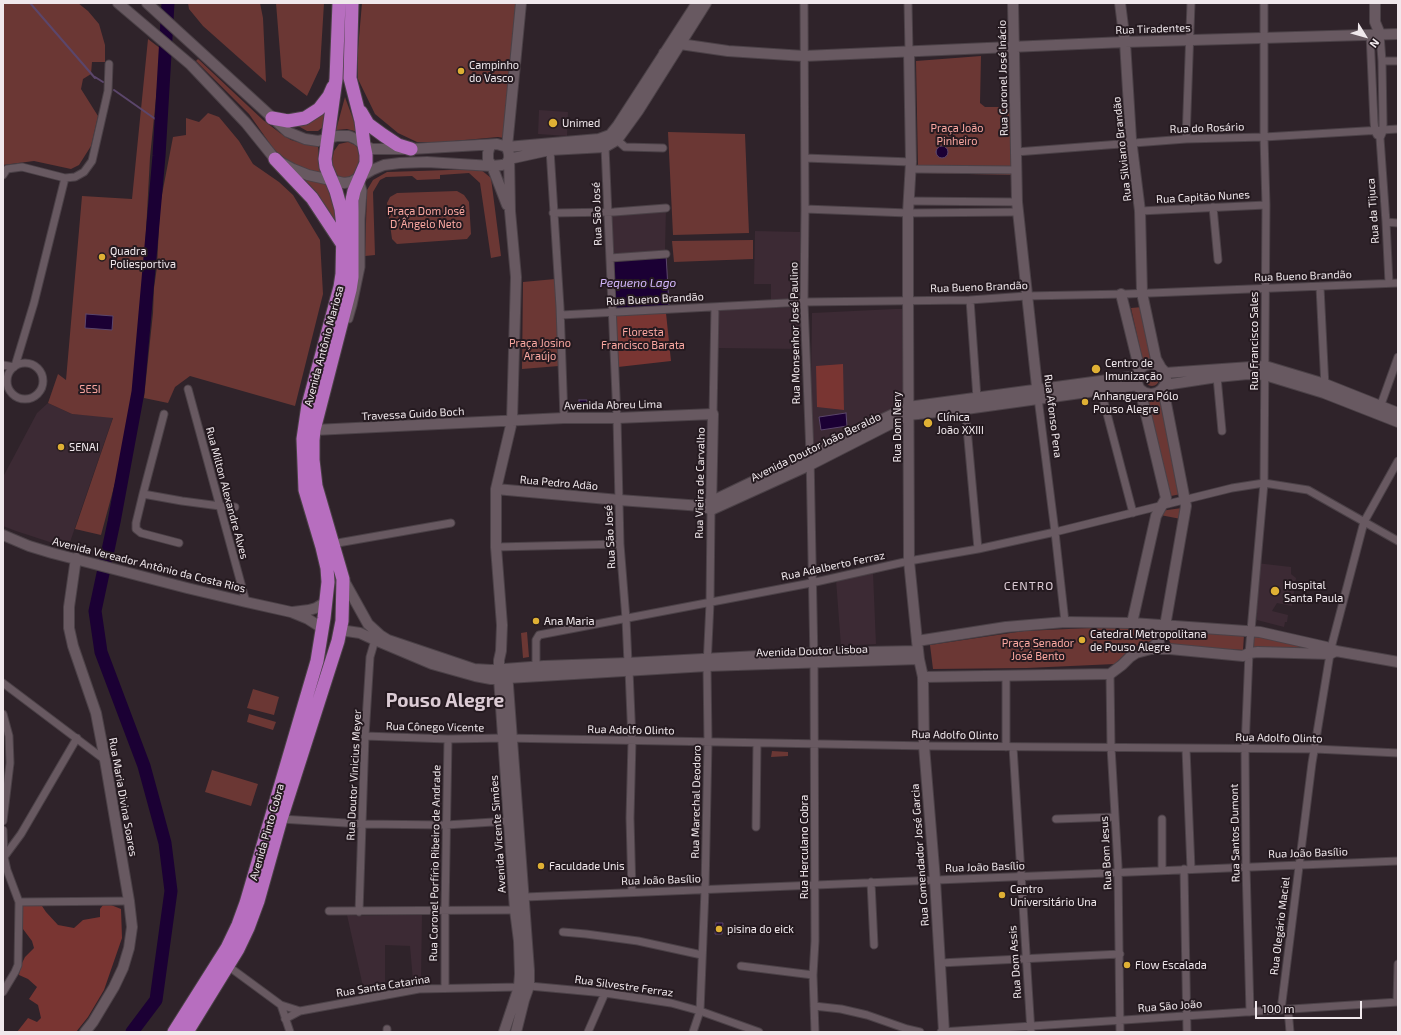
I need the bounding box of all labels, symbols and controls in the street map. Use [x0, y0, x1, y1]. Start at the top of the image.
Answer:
north arrow [1345, 16, 1385, 56]
street label: Rua Coronel José Inácio [995, 20, 1011, 136]
street label: Rua Tiradentes [1115, 21, 1191, 37]
text: N [1367, 36, 1383, 51]
place label: Campinho do Vasco [469, 58, 519, 84]
marker: Campinho do Vasco [456, 66, 466, 76]
street label: Rua Silviano Brandão [1110, 96, 1134, 202]
place label: Unimed [562, 116, 600, 130]
marker: Unimed [547, 117, 559, 129]
street label: Rua do Rosário [1170, 120, 1244, 136]
park label: Praça João Pinheiro [930, 121, 984, 147]
street label: Rua da Tijuca [1364, 178, 1382, 244]
street label: Rua São José [589, 182, 605, 246]
street label: Rua Capitão Nunes [1156, 188, 1250, 206]
park label: Praça Dom José D´Ângelo Neto [387, 204, 465, 230]
place label: Quadra Poliesportiva [110, 244, 176, 270]
marker: Quadra Poliesportiva [97, 252, 107, 262]
street label: Rua Monsenhor José Paulino [787, 262, 803, 404]
street label: Rua Bueno Brandão [1254, 268, 1352, 284]
water label: Pequeno Lago [600, 276, 676, 290]
street label: Rua Bueno Brandão [930, 279, 1028, 295]
street label: Avenida Antônio Mariosa [302, 284, 346, 408]
street label: Rua Bueno Brandão [606, 290, 704, 308]
street label: Rua Francisco Sales [1247, 292, 1261, 390]
park label: Floresta Francisco Barata [601, 325, 685, 351]
park label: Praça Josino Araújo [509, 336, 571, 362]
place label: Centro de Imunização [1105, 356, 1162, 382]
marker: Centro de Imunização [1090, 363, 1102, 375]
street label: Rua Afonso Pena [1041, 373, 1065, 459]
park label: SESI [79, 382, 101, 396]
place label: Anhanguera Pólo Pouso Alegre [1093, 389, 1178, 415]
street label: Rua Dom Nery [890, 391, 904, 463]
marker: Anhanguera Pólo Pouso Alegre [1080, 397, 1090, 407]
street label: Avenida Abreu Lima [564, 398, 662, 412]
street label: Travessa Guido Boch [361, 405, 465, 423]
street label: Avenida Doutor João Beraldo [749, 410, 883, 484]
place label: Clínica João XXIII [937, 410, 984, 436]
marker: Clínica João XXIII [922, 417, 934, 429]
street label: Rua Milton Alexandre Alves [203, 425, 251, 561]
street label: Rua Vieira de Carvalho [692, 427, 708, 539]
place label: SENAI [69, 440, 99, 454]
marker: SENAI [56, 442, 66, 452]
street label: Rua Pedro Adão [519, 473, 599, 493]
street label: Rua São José [602, 505, 618, 569]
street label: Avenida Vereador Antônio da Costa Rios [51, 535, 247, 595]
street label: Rua Adalberto Ferraz [780, 549, 886, 583]
place label: Hospital Santa Paula [1284, 578, 1343, 604]
district label: CENTRO [1004, 579, 1054, 593]
marker: Hospital Santa Paula [1269, 585, 1281, 597]
place label: Ana Maria [544, 614, 595, 628]
marker: Ana Maria [531, 616, 541, 626]
place label: Catedral Metropolitana de Pouso Alegre [1090, 627, 1206, 653]
marker: Catedral Metropolitana de Pouso Alegre [1077, 635, 1087, 645]
park label: Praça Senador José Bento [1002, 636, 1074, 662]
street label: Avenida Doutor Lisboa [756, 642, 868, 660]
district label: Pouso Alegre [386, 690, 504, 712]
street label: Rua Doutor Vinicius Meyer [344, 709, 364, 841]
street label: Rua Cônego Vicente [386, 720, 484, 734]
street label: Rua Adolfo Olinto [587, 723, 675, 737]
street label: Rua Adolfo Olinto [911, 728, 999, 742]
street label: Rua Adolfo Olinto [1235, 731, 1323, 745]
street label: Rua Maria Divina Soares [106, 736, 140, 858]
street label: Rua Marechal Deodoro [688, 745, 704, 859]
street label: Rua Coronel Porfírio Ribeiro de Andrade [427, 765, 443, 961]
street label: Avenida Vicente Simões [487, 775, 509, 893]
street label: Avenida Pinto Cobra [247, 782, 287, 882]
street label: Rua Comendador José Garcia [908, 783, 932, 927]
street label: Rua Santos Dumont [1228, 784, 1242, 882]
street label: Rua Herculano Cobra [797, 795, 811, 899]
street label: Rua Bom Jesus [1097, 816, 1115, 890]
street label: Rua João Basílio [1268, 845, 1348, 861]
place label: Faculdade Unis [549, 859, 625, 873]
street label: Rua João Basílio [945, 859, 1025, 875]
marker: Faculdade Unis [536, 861, 546, 871]
street label: Rua João Basílio [621, 872, 701, 888]
street label: Rua Olegário Maciel [1267, 876, 1293, 976]
place label: Centro Universitário Una [1010, 882, 1097, 908]
marker: Centro Universitário Una [997, 890, 1007, 900]
place label: pisina do eick [727, 922, 794, 936]
marker: pisina do eick [714, 924, 724, 934]
street label: Rua Dom Assis [1006, 925, 1024, 999]
place label: Flow Escalada [1135, 958, 1207, 972]
marker: Flow Escalada [1122, 960, 1132, 970]
street label: Rua Santa Catarina [335, 972, 431, 1000]
street label: Rua Silvestre Ferraz [574, 973, 674, 999]
scale bar [1257, 993, 1364, 1019]
street label: Rua São João [1137, 997, 1203, 1015]
text: 100 m [1262, 1001, 1294, 1015]

